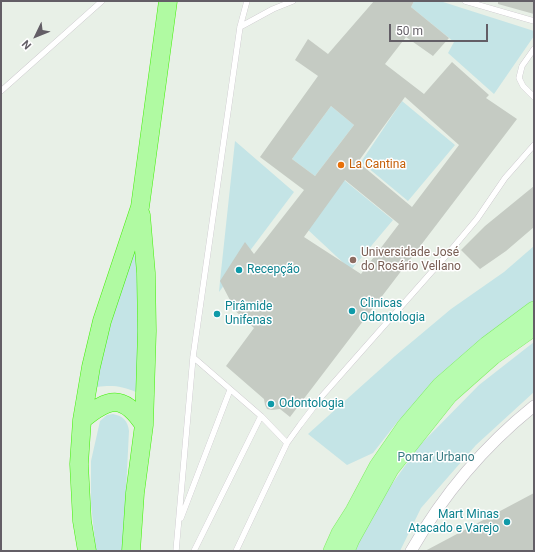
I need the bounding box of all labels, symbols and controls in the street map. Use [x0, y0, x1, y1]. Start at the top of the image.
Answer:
north arrow [16, 16, 56, 56]
scale bar [391, 16, 490, 42]
text: 50 m [396, 24, 423, 38]
text: N [19, 37, 34, 52]
place label: La Cantina [349, 158, 406, 172]
marker: La Cantina [336, 160, 346, 170]
place label: Universidade José do Rosário Vellano [361, 246, 461, 274]
marker: Universidade José do Rosário Vellano [348, 255, 358, 265]
place label: Recepção [247, 263, 300, 277]
marker: Recepção [234, 265, 244, 275]
place label: Clinicas Odontologia [360, 297, 425, 325]
place label: Pirâmide Unifenas [225, 300, 272, 328]
marker: Clinicas Odontologia [347, 306, 357, 316]
marker: Pirâmide Unifenas [212, 309, 222, 319]
place label: Odontologia [279, 397, 344, 411]
marker: Odontologia [266, 399, 276, 409]
park label: Pomar Urbano [397, 451, 475, 465]
place label: Mart Minas Atacado e Varejo [408, 508, 499, 536]
marker: Mart Minas Atacado e Varejo [502, 517, 512, 527]

